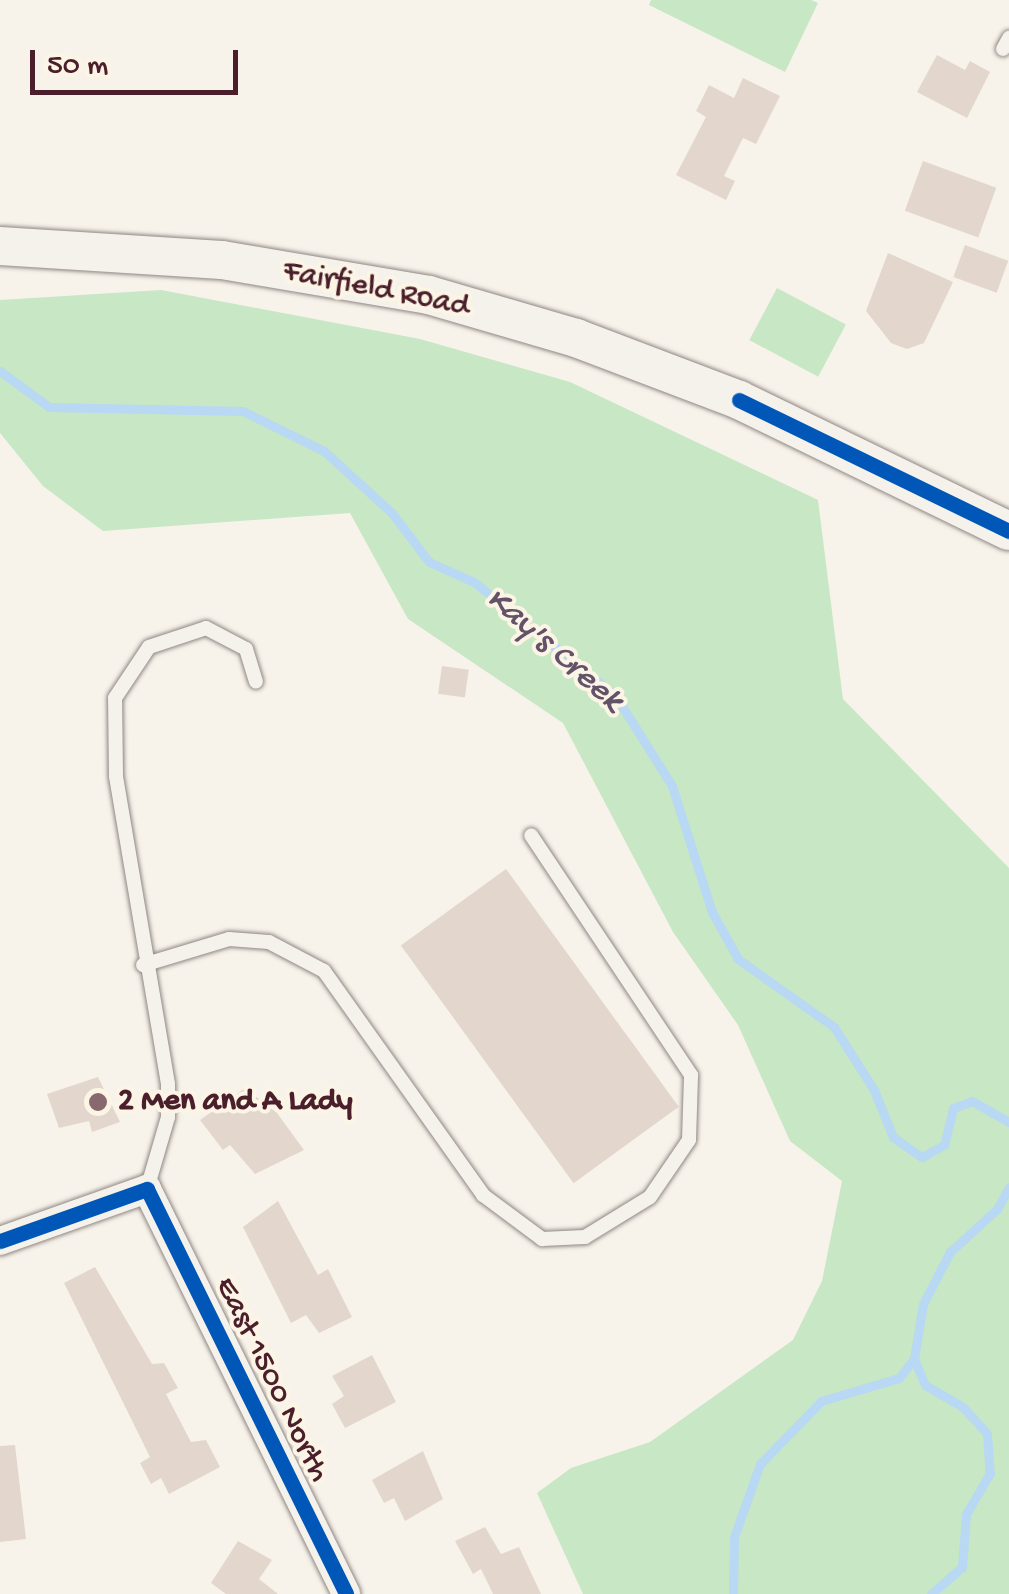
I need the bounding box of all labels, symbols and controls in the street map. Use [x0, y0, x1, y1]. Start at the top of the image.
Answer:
scale bar [35, 30, 242, 92]
text: 50 m [47, 50, 108, 85]
street label: Fairfield Road [280, 253, 472, 327]
water label: Kay's Creek [475, 580, 631, 722]
place label: 2 Men and A Lady [118, 1083, 352, 1121]
marker: 2 Men and A Lady [87, 1091, 109, 1113]
street label: East 1500 North [205, 1271, 337, 1489]

